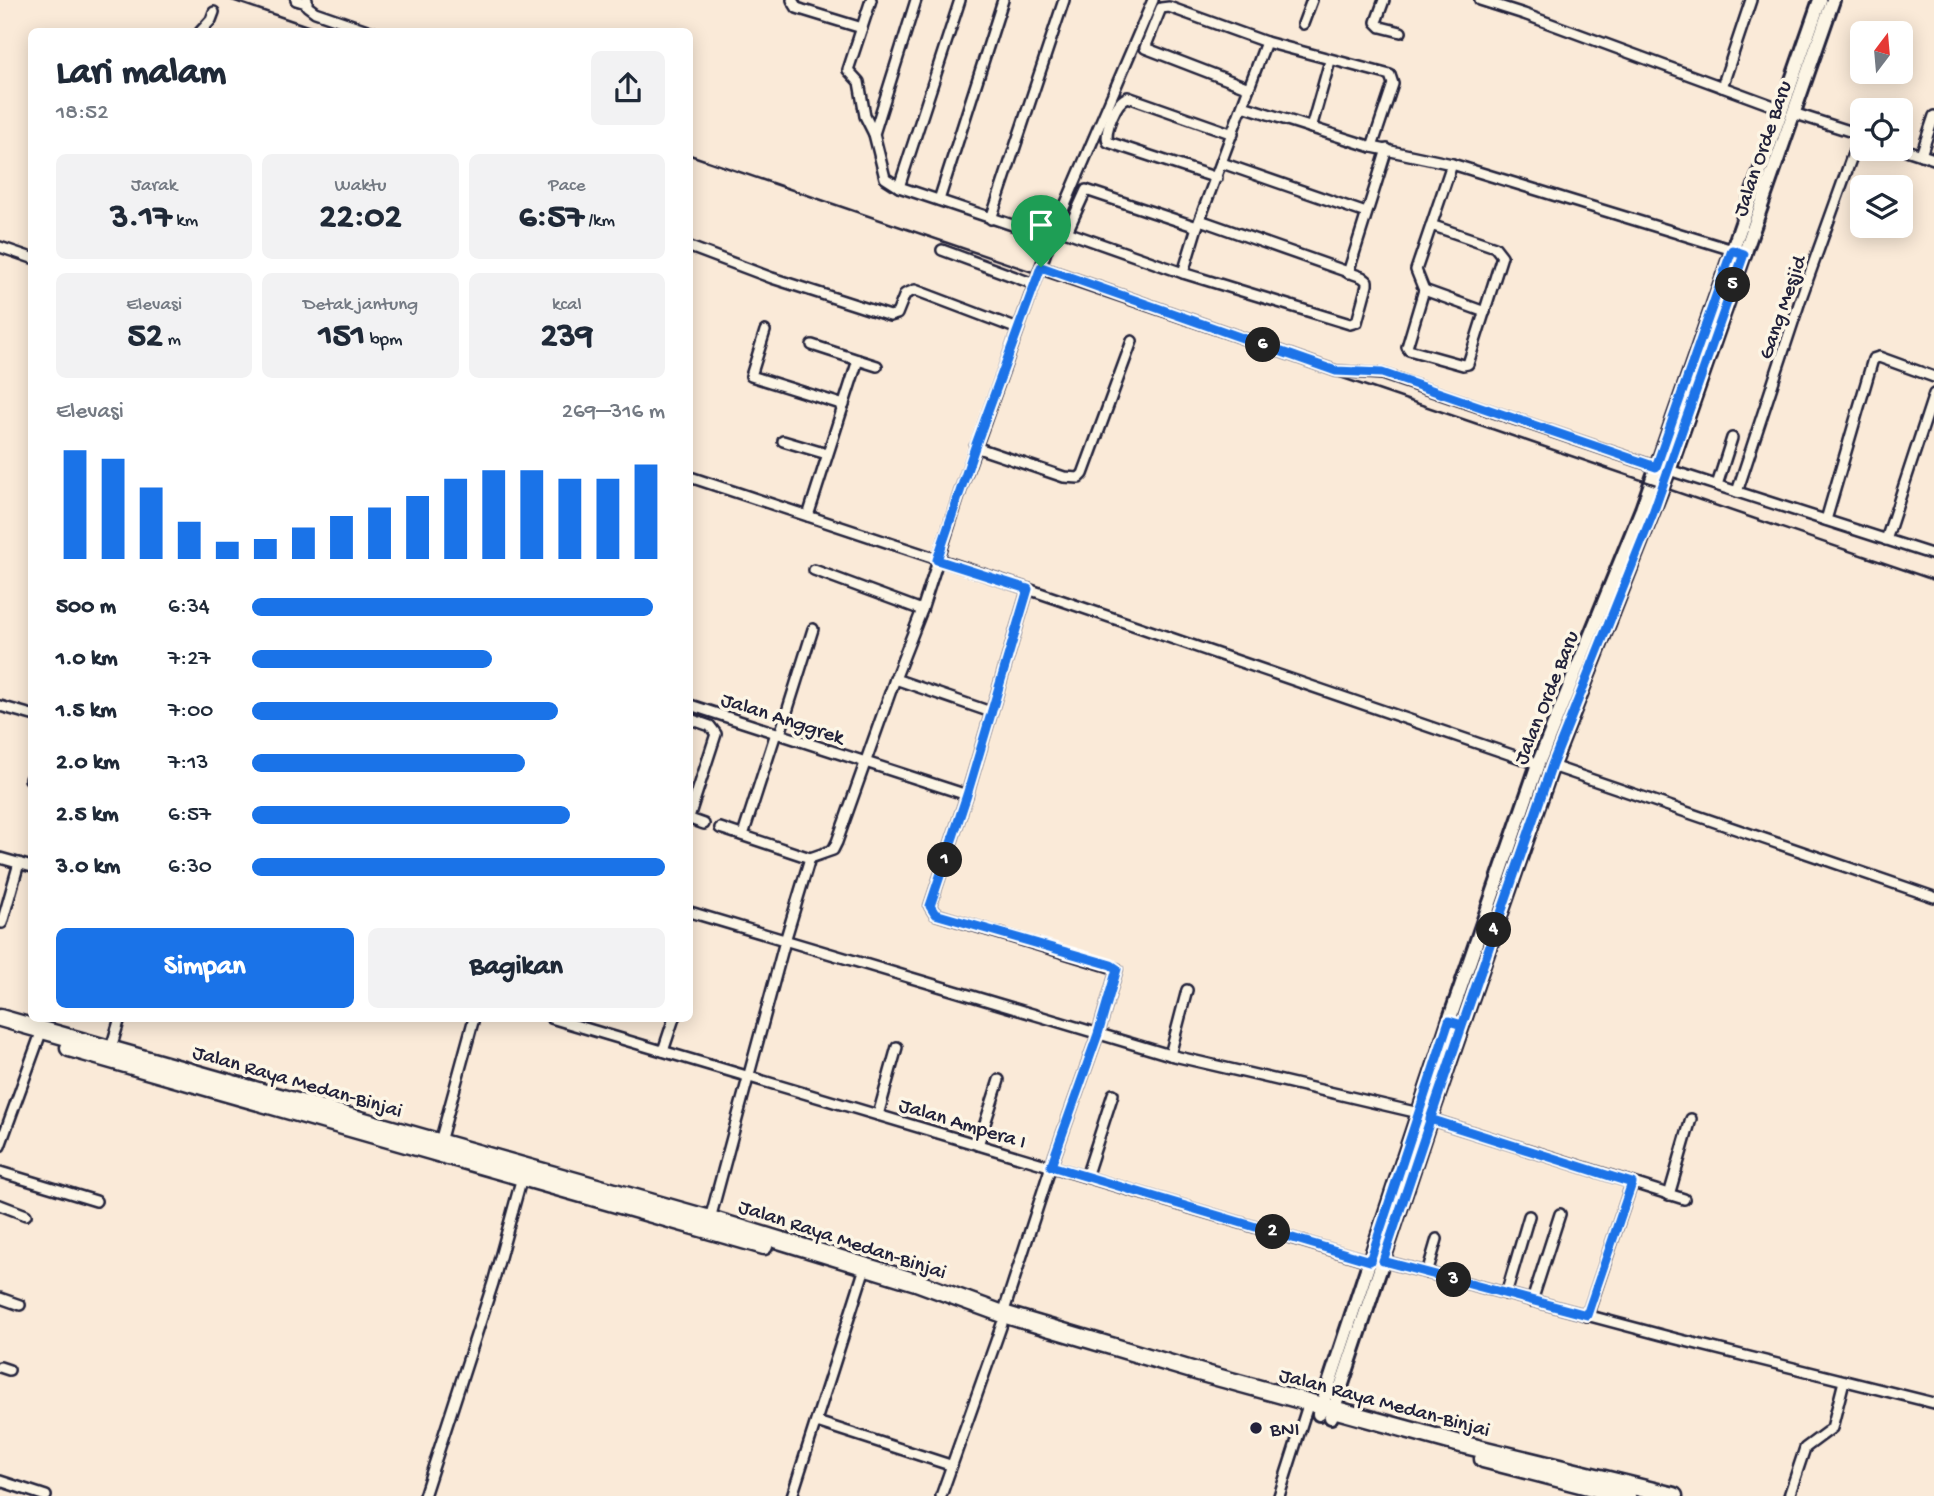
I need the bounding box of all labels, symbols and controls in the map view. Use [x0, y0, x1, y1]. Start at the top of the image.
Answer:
north arrow [1850, 21, 1913, 84]
map controls [1850, 21, 1913, 238]
button: share [591, 51, 665, 125]
text: Lari malam [56, 52, 226, 96]
street label: Jalan Orde Baru [1729, 78, 1799, 220]
button: locate [1850, 98, 1913, 161]
text: 18:52 [56, 100, 108, 127]
text: Jarak [131, 175, 177, 198]
text: Waktu [335, 175, 386, 198]
text: Pace [548, 175, 585, 198]
button: layers [1850, 175, 1913, 238]
pin [1011, 195, 1071, 267]
text: 3.17 [110, 198, 172, 239]
text: 22:02 [319, 198, 402, 239]
text: 6:57 [519, 198, 584, 239]
icon: arrive [1022, 206, 1060, 244]
text: km [172, 210, 198, 233]
text: /km [584, 210, 615, 233]
street label: Gang Mesjid [1755, 251, 1814, 363]
pin: 5 [1716, 268, 1750, 302]
text: 5 [1728, 273, 1738, 296]
text: Elevasi [126, 294, 182, 317]
text: Detak jantung [303, 294, 418, 317]
text: kcal [552, 294, 582, 317]
text: 52 [127, 317, 163, 358]
text: 151 [318, 317, 365, 358]
text: 239 [540, 317, 593, 358]
pin: 6 [1246, 328, 1280, 362]
text: m [163, 329, 181, 352]
text: bpm [365, 329, 403, 352]
text: 6 [1258, 333, 1267, 356]
text: Elevasi [56, 399, 124, 426]
text: 269–316 m [562, 399, 665, 426]
text: 500 m [56, 594, 116, 621]
text: 6:34 [168, 594, 210, 621]
street label: Jalan Orde Baru [1510, 628, 1586, 769]
text: 1.0 km [56, 646, 118, 673]
text: 7:27 [168, 646, 210, 673]
street label: Jalan Anggrek [717, 689, 849, 753]
text: 1.5 km [56, 698, 117, 725]
text: 7:00 [168, 698, 213, 725]
text: 2.0 km [56, 750, 120, 777]
text: 7:13 [168, 750, 208, 777]
text: 2.5 km [56, 802, 119, 829]
text: 6:57 [168, 802, 211, 829]
pin: 1 [928, 842, 962, 878]
text: 1 [941, 848, 948, 871]
text: 3.0 km [56, 854, 120, 881]
text: 6:30 [168, 854, 212, 881]
pin: 4 [1476, 912, 1512, 948]
text: 4 [1489, 918, 1498, 941]
button: Simpan [56, 928, 354, 1008]
button: Bagikan [368, 928, 665, 1008]
street label: Jalan Raya Medan-Binjai [189, 1041, 405, 1125]
street label: Jalan Ampera I [895, 1094, 1029, 1157]
street label: Jalan Raya Medan-Binjai [735, 1196, 949, 1287]
pin: 2 [1256, 1214, 1290, 1250]
text: 2 [1268, 1220, 1277, 1243]
pin: 3 [1436, 1262, 1472, 1298]
text: 3 [1449, 1268, 1458, 1291]
street label: Jalan Raya Medan-Binjai [1276, 1364, 1492, 1445]
place label: BNI [1269, 1419, 1300, 1444]
marker: BNI [1248, 1420, 1264, 1436]

